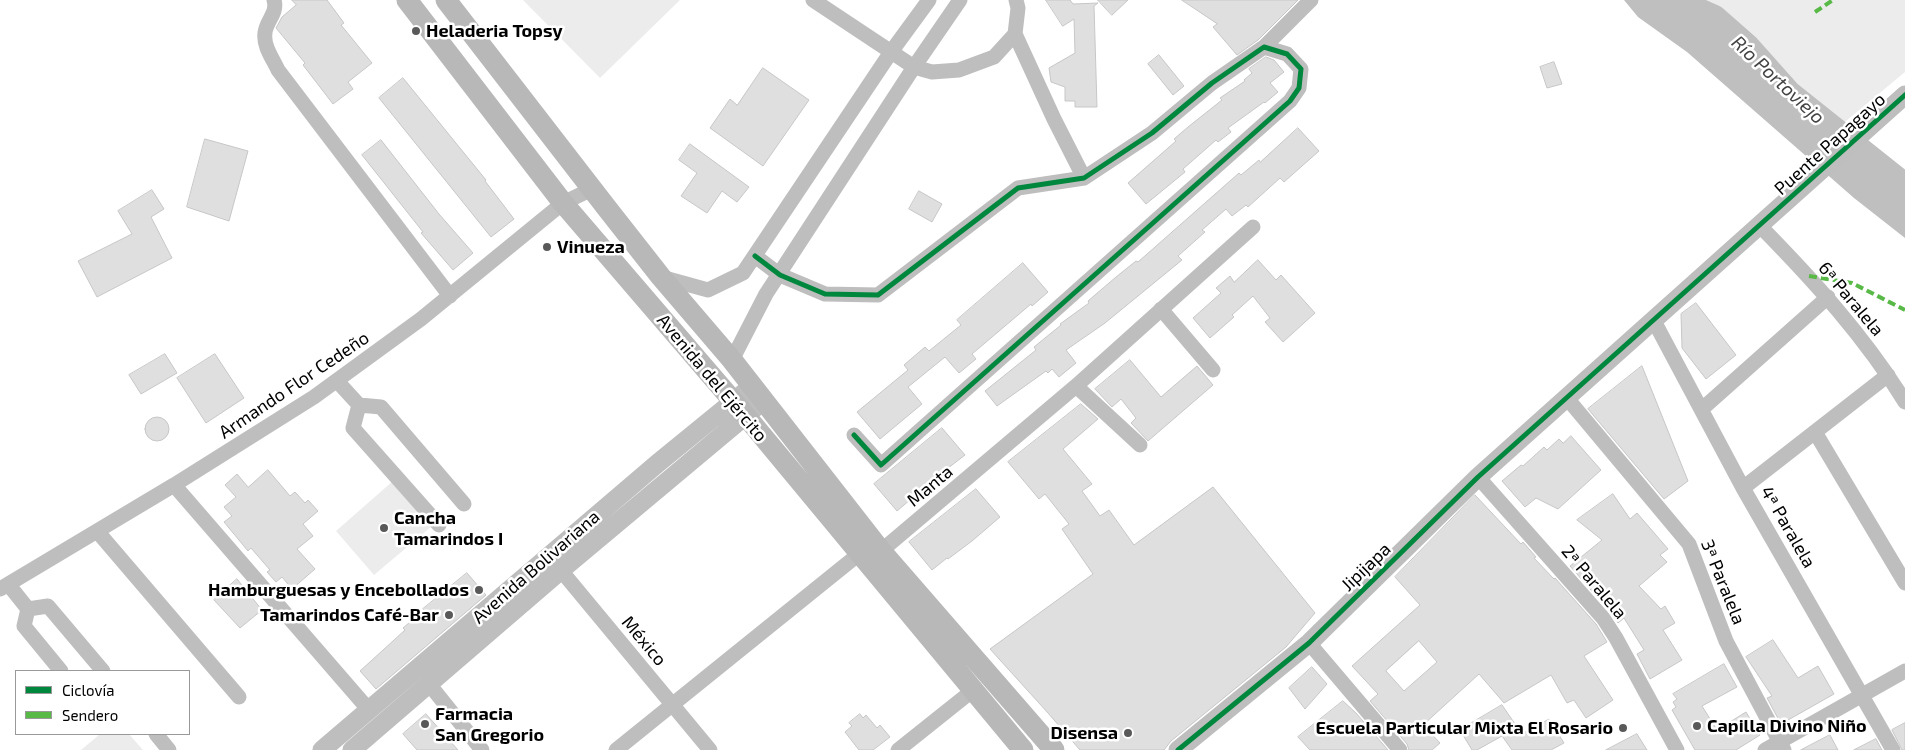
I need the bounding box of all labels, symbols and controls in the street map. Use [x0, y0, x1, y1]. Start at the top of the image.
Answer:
place label: Heladeria Topsy [426, 20, 563, 42]
marker: Heladeria Topsy [410, 25, 422, 37]
water label: Río Portoviejo [1727, 31, 1829, 129]
street label: Puente Papagayo [1770, 89, 1890, 199]
place label: Vinueza [557, 236, 625, 258]
marker: Vinueza [541, 241, 553, 253]
street label: 6ª Paralela [1814, 258, 1888, 340]
street label: Avenida del Ejército [652, 310, 772, 446]
street label: Armando Flor Cedeño [215, 327, 373, 443]
street label: Manta [903, 461, 957, 511]
street label: 4ª Paralela [1756, 482, 1820, 572]
street label: Avenida Bolivariana [468, 506, 604, 628]
place label: Cancha Tamarindos I [394, 507, 503, 550]
marker: Cancha Tamarindos I [378, 522, 390, 534]
street label: 3ª Paralela [1696, 536, 1750, 628]
street label: Jipijapa [1337, 538, 1395, 596]
street label: 2ª Paralela [1557, 541, 1631, 623]
place label: Hamburguesas y Encebollados [208, 579, 469, 601]
marker: Hamburguesas y Encebollados [473, 584, 485, 596]
place label: Tamarindos Café-Bar [260, 604, 439, 626]
marker: Tamarindos Café-Bar [443, 609, 455, 621]
street label: México [617, 612, 671, 670]
legend [15, 670, 190, 735]
text: Ciclovía [62, 681, 114, 699]
place label: Farmacia San Gregorio [435, 703, 544, 746]
text: Sendero [62, 706, 118, 724]
place label: Capilla Divino Niño [1707, 715, 1867, 737]
place label: Escuela Particular Mixta El Rosario [1315, 717, 1613, 739]
marker: Farmacia San Gregorio [419, 718, 431, 730]
marker: Capilla Divino Niño [1691, 720, 1703, 732]
place label: Disensa [1050, 722, 1118, 744]
marker: Escuela Particular Mixta El Rosario [1617, 722, 1629, 734]
marker: Disensa [1122, 727, 1134, 739]

